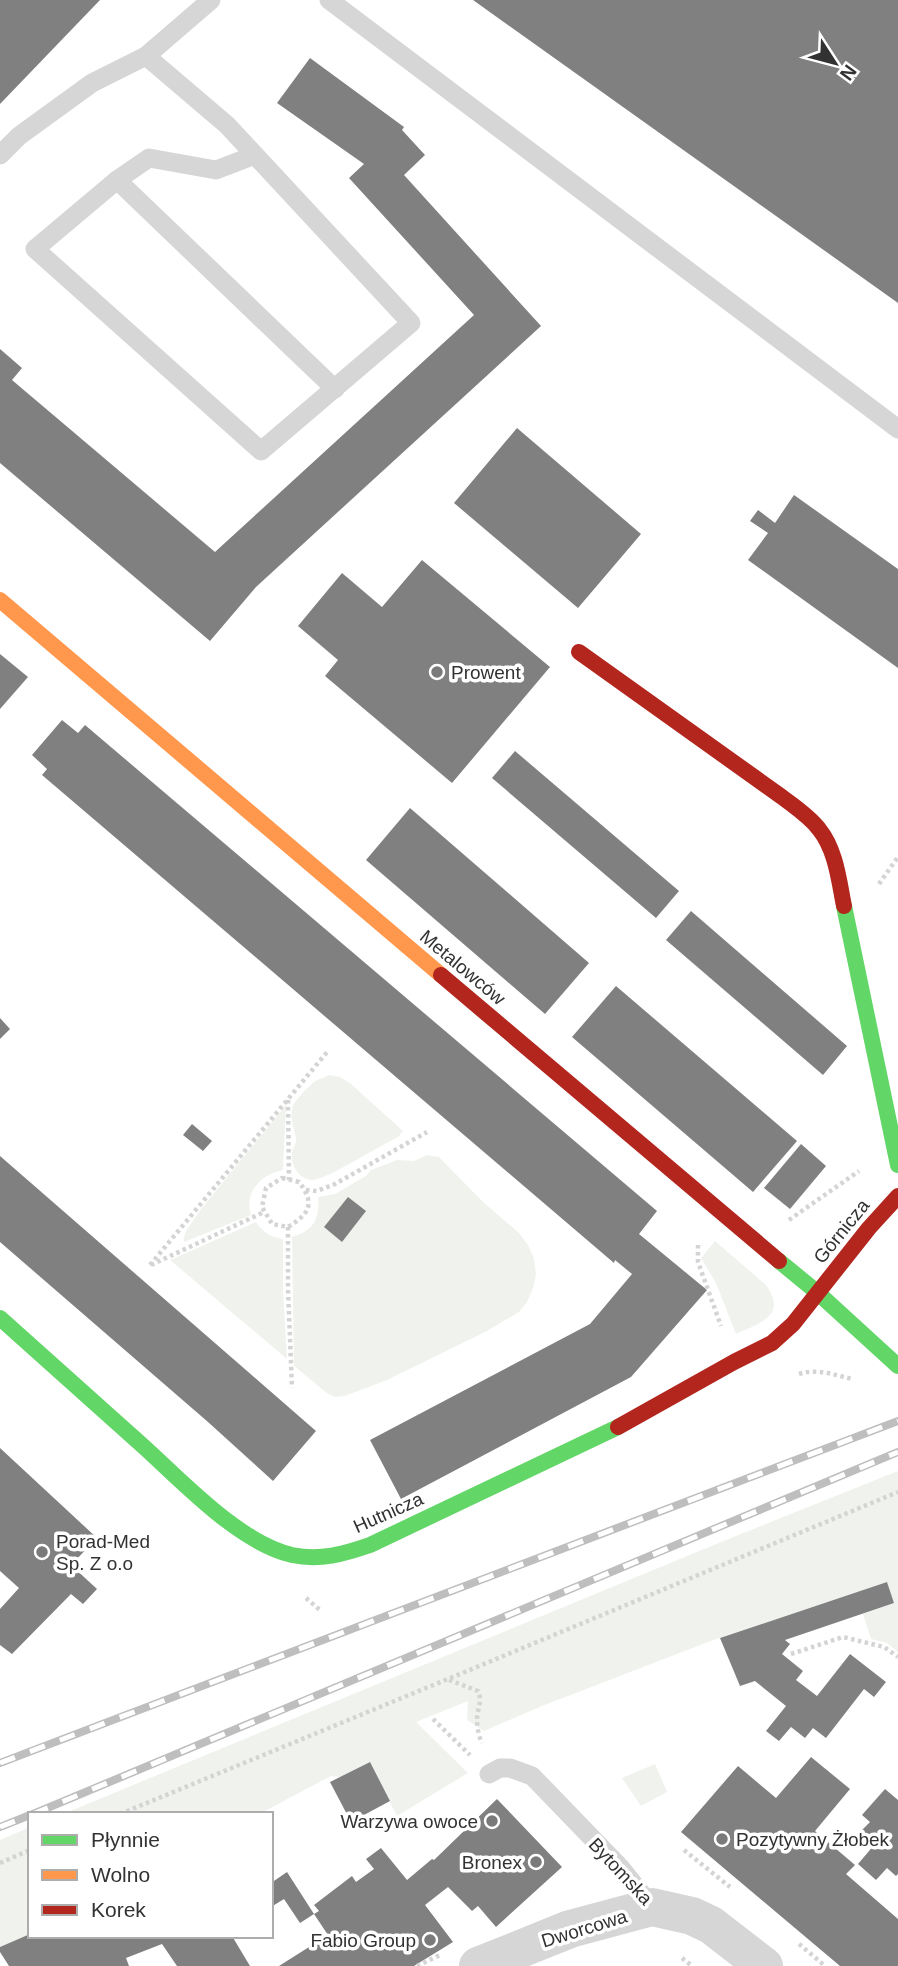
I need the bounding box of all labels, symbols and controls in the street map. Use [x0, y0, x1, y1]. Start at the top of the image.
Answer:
north arrow [800, 28, 870, 98]
text: N [836, 61, 861, 84]
place label: Prowent [451, 662, 521, 683]
marker: Prowent [429, 664, 445, 680]
street label: Metalowców [416, 926, 510, 1009]
street label: Górnicza [809, 1195, 874, 1267]
street label: Hutnicza [350, 1488, 427, 1537]
place label: Porad-Med Sp. Z o.o [56, 1531, 150, 1574]
marker: Porad-Med Sp. Z o.o [34, 1544, 50, 1560]
place label: Warzywa owoce [340, 1811, 478, 1832]
legend [28, 1812, 273, 1938]
marker: Warzywa owoce [484, 1813, 500, 1829]
text: Płynnie [91, 1828, 160, 1851]
place label: Pozytywny Żłobek [736, 1829, 890, 1850]
marker: Pozytywny Żłobek [714, 1831, 730, 1847]
street label: Bytomska [585, 1834, 657, 1909]
place label: Bronex [462, 1852, 522, 1873]
marker: Bronex [528, 1854, 544, 1870]
text: Wolno [91, 1863, 150, 1886]
text: Korek [91, 1898, 146, 1921]
street label: Dworcowa [539, 1905, 630, 1951]
place label: Fabio Group [310, 1930, 416, 1951]
marker: Fabio Group [422, 1932, 438, 1948]

